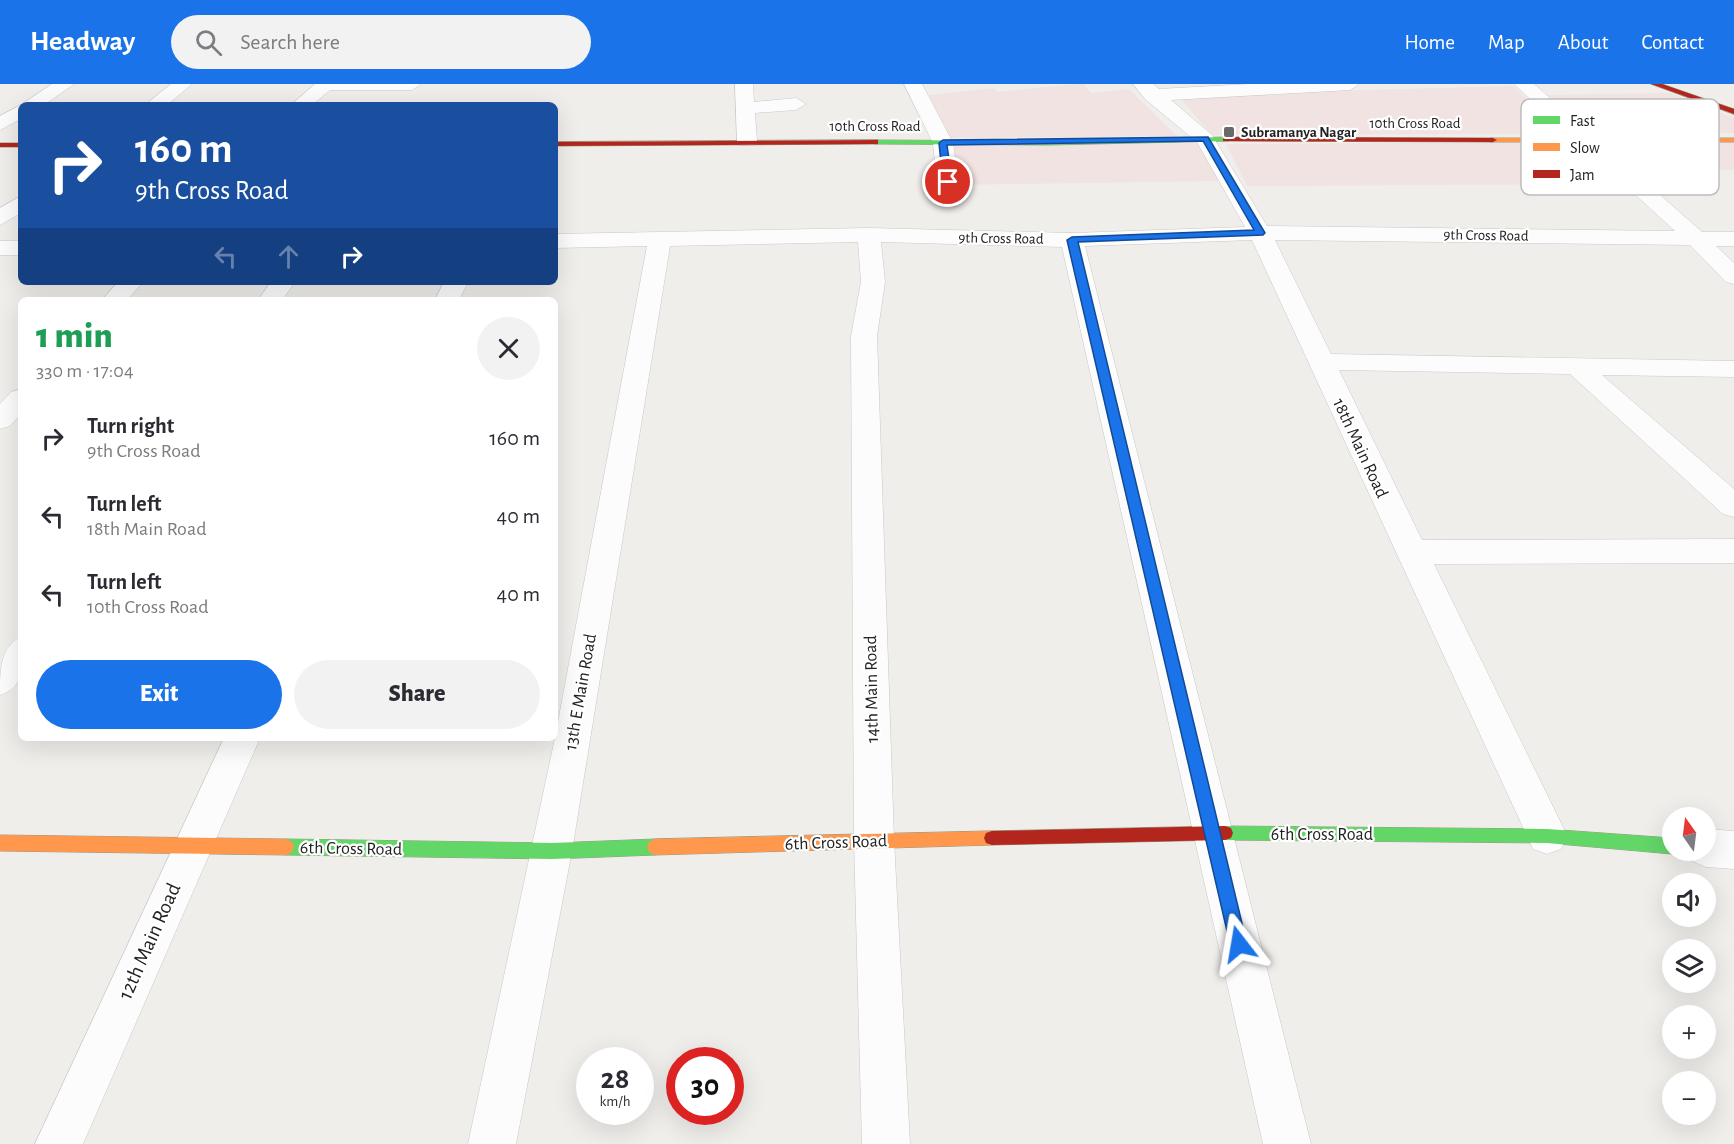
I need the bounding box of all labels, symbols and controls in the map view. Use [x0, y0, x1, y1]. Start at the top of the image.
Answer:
search box [171, 15, 591, 69]
icon: search [192, 26, 225, 59]
text: Headway [30, 28, 135, 56]
text: Search here [240, 31, 340, 53]
text: Home [1404, 32, 1455, 53]
text: Map [1488, 32, 1525, 53]
text: About [1558, 32, 1608, 53]
text: Contact [1641, 32, 1704, 53]
legend [1521, 99, 1719, 195]
text: Fast [1570, 113, 1595, 129]
street label: 10th Cross Road [1369, 116, 1461, 131]
street label: 10th Cross Road [829, 119, 921, 134]
marker: Subramanya Nagar [1222, 125, 1236, 139]
place label: Subramanya Nagar [1241, 125, 1357, 140]
icon: right [36, 126, 114, 204]
text: 160 m [135, 128, 233, 170]
text: Slow [1570, 140, 1600, 156]
pin [922, 156, 973, 207]
icon: arrive [931, 165, 964, 198]
text: Jam [1570, 167, 1595, 183]
text: 9th Cross Road [135, 177, 288, 204]
street label: 9th Cross Road [1443, 227, 1529, 244]
street label: 9th Cross Road [958, 230, 1044, 247]
icon: left [209, 240, 242, 273]
icon: ahead [272, 240, 305, 273]
icon: right [335, 240, 368, 273]
button: close [477, 317, 540, 380]
text: 1 min [36, 318, 113, 354]
text: 330 m · 17:04 [36, 361, 134, 381]
street label: 18th Main Road [1329, 396, 1391, 501]
text: Turn right [87, 415, 174, 437]
icon: right [36, 422, 69, 455]
text: 160 m [489, 427, 540, 449]
text: 9th Cross Road [87, 441, 201, 461]
text: Turn left [87, 493, 161, 515]
icon: left [36, 500, 69, 533]
text: 40 m [497, 505, 540, 527]
text: 18th Main Road [87, 519, 207, 539]
text: Turn left [87, 571, 161, 593]
icon: left [36, 578, 69, 611]
text: 40 m [497, 583, 540, 605]
text: 10th Cross Road [87, 597, 209, 617]
street label: 13th E Main Road [562, 632, 600, 752]
street label: 14th Main Road [862, 635, 882, 743]
button: Exit [36, 660, 282, 729]
button: Share [294, 660, 540, 729]
north arrow [1662, 807, 1716, 861]
map controls [1662, 807, 1716, 1125]
street label: 6th Cross Road [1271, 826, 1373, 844]
street label: 6th Cross Road [785, 832, 887, 854]
street label: 6th Cross Road [300, 839, 402, 859]
button: sound [1662, 873, 1716, 927]
street label: 12th Main Road [114, 880, 185, 1003]
position arrow [1207, 912, 1271, 976]
button: layers [1662, 939, 1716, 993]
button: + [1662, 1005, 1716, 1059]
speed limit sign: 30 [666, 1047, 744, 1125]
text: 28 [601, 1064, 629, 1094]
button: − [1662, 1071, 1716, 1125]
text: km/h [600, 1094, 630, 1109]

